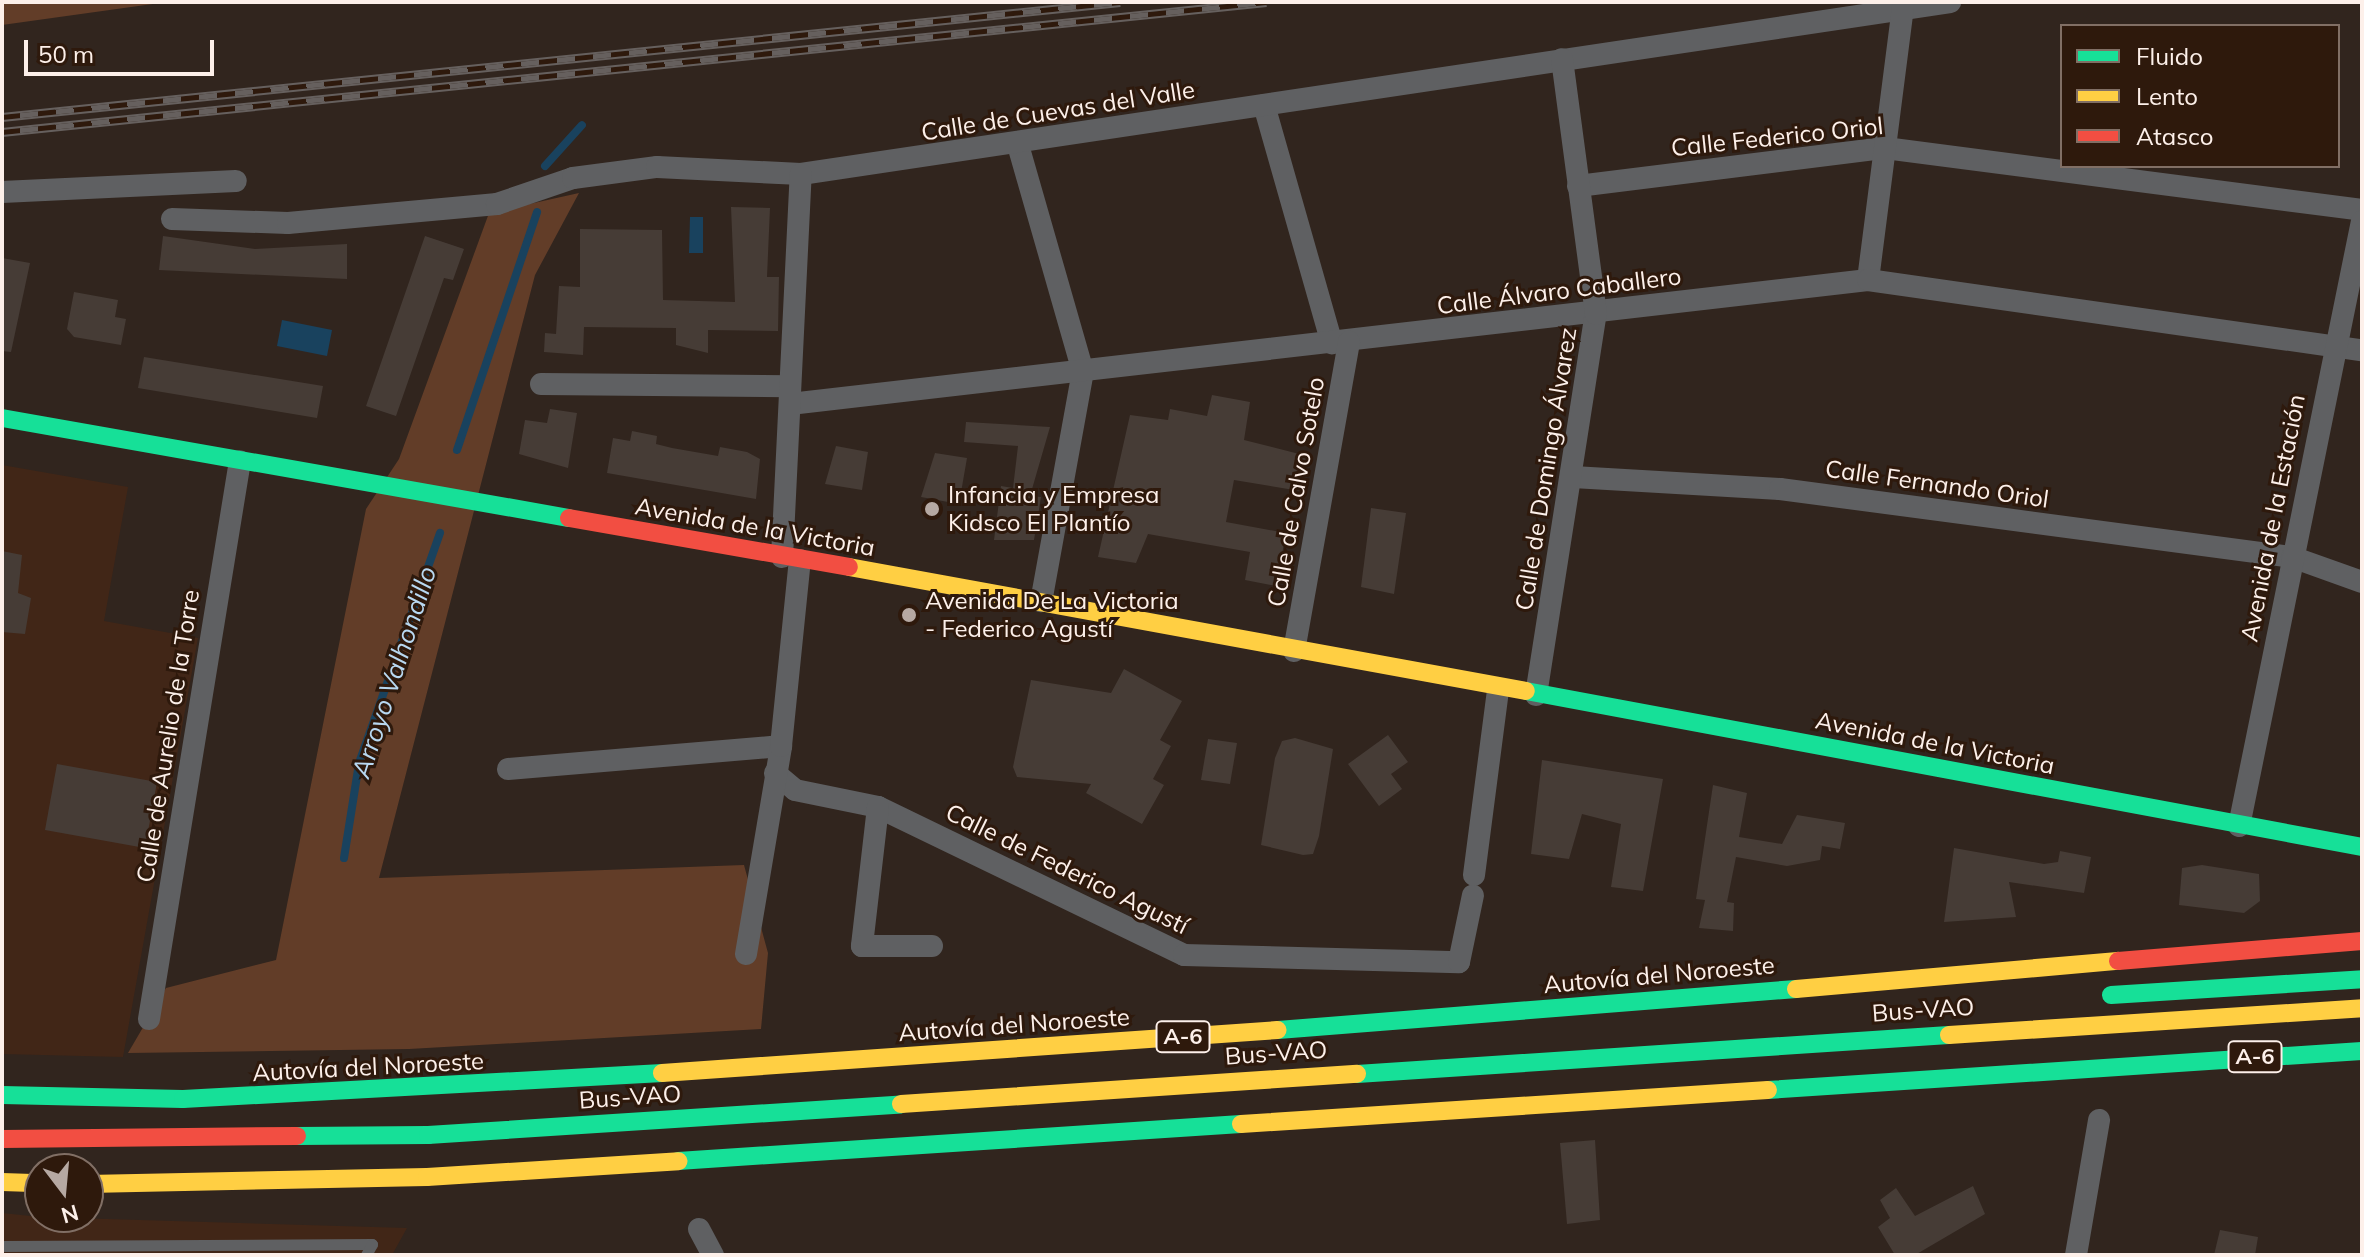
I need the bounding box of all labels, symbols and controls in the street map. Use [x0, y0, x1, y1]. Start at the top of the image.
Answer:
scale bar [28, 24, 218, 74]
legend [2060, 24, 2340, 168]
text: 50 m [38, 39, 94, 69]
text: Fluido [2136, 41, 2203, 71]
street label: Calle de Cuevas del Valle [919, 75, 1197, 147]
text: Lento [2136, 81, 2198, 111]
street label: Calle Federico Oriol [1670, 112, 1884, 162]
text: Atasco [2136, 121, 2213, 151]
street label: Calle Álvaro Caballero [1435, 262, 1683, 320]
street label: Calle de Domingo Álvarez [1509, 325, 1583, 613]
street label: Calle de Calvo Sotelo [1262, 375, 1330, 609]
street label: Avenida de la Estación [2235, 392, 2311, 644]
street label: Calle Fernando Oriol [1823, 454, 2051, 514]
place label: Infancia y Empresa Kidsco El Plantío [948, 481, 1160, 537]
street label: Avenida de la Victoria [633, 492, 877, 562]
marker: Infancia y Empresa Kidsco El Plantío [923, 500, 941, 518]
water label: Arroyo Valhondillo [345, 562, 443, 782]
street label: Calle de Aurelio de la Torre [131, 587, 205, 885]
place label: Avenida De La Victoria - Federico Agustí [925, 587, 1179, 643]
marker: Avenida De La Victoria - Federico Agustí [900, 606, 918, 624]
street label: Avenida de la Victoria [1813, 706, 2057, 780]
street label: Calle de Federico Agustí [941, 798, 1193, 940]
street label: Autovía del Noroeste [1542, 951, 1776, 999]
street label: Bus-VAO [1871, 992, 1975, 1028]
street label: Autovía del Noroeste [897, 1003, 1131, 1047]
road number: A-6 [1155, 1019, 1211, 1055]
street label: Bus-VAO [1224, 1035, 1328, 1071]
road number: A-6 [2227, 1039, 2283, 1075]
street label: Autovía del Noroeste [251, 1047, 485, 1087]
street label: Bus-VAO [578, 1079, 682, 1115]
north arrow [24, 1153, 104, 1233]
text: N [58, 1198, 82, 1230]

